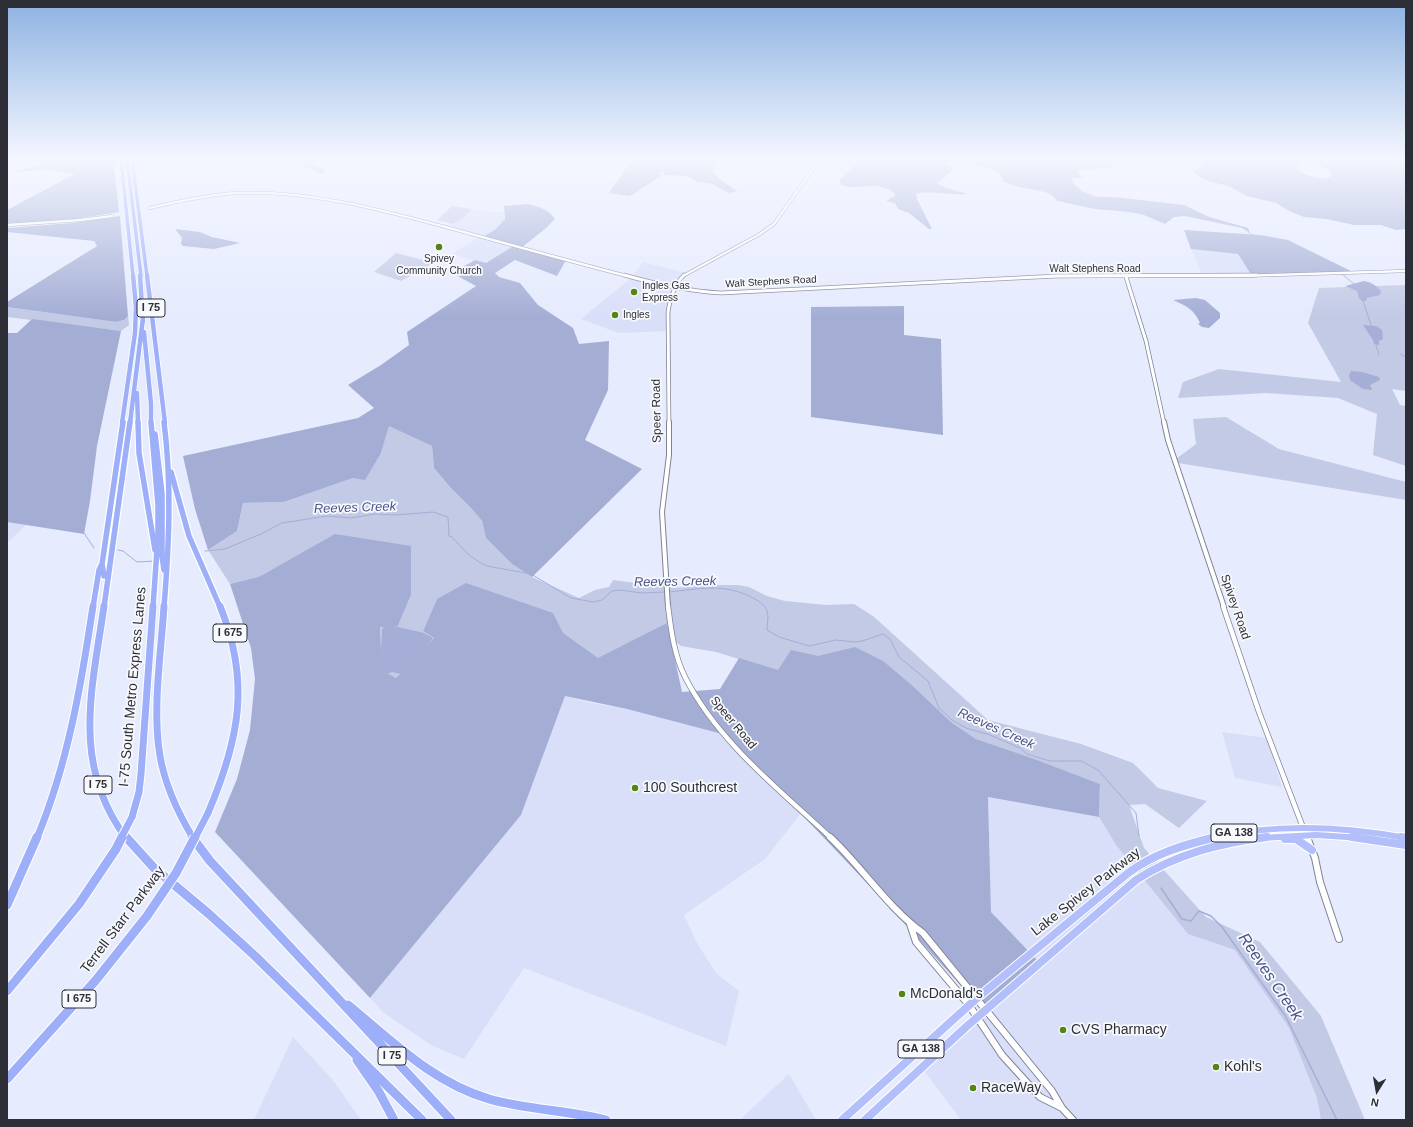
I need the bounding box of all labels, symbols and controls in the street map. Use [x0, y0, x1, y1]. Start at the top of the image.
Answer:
marker: Spivey Community Church [434, 242, 444, 252]
place label: Spivey Community Church [396, 253, 482, 276]
street label: Walt Stephens Road [1049, 263, 1141, 275]
street label: Walt Stephens Road [725, 274, 817, 290]
place label: Ingles Gas Express [642, 280, 690, 304]
marker: Ingles Gas Express [629, 287, 639, 297]
road number: I 75 [137, 299, 165, 317]
place label: Ingles [623, 309, 650, 321]
marker: Ingles [610, 310, 620, 320]
street label: Speer Road [649, 379, 665, 443]
water label: Reeves Creek [314, 499, 396, 517]
street label: Spivey Road [1217, 572, 1253, 642]
water label: Reeves Creek [634, 573, 716, 591]
street label: I-75 South Metro Express Lanes [116, 586, 150, 788]
road number: I 675 [213, 624, 247, 642]
street label: Speer Road [707, 694, 759, 752]
water label: Reeves Creek [955, 705, 1037, 753]
road number: I 75 [84, 776, 112, 794]
place label: 100 Southcrest [643, 780, 737, 796]
marker: 100 Southcrest [630, 783, 640, 793]
road number: GA 138 [1211, 824, 1257, 842]
street label: Lake Spivey Parkway [1028, 844, 1144, 940]
street label: Terrell Starr Parkway [77, 863, 169, 977]
water label: Reeves Creek [1234, 930, 1306, 1024]
place label: McDonald's [910, 986, 983, 1002]
marker: McDonald's [897, 989, 907, 999]
road number: I 675 [62, 990, 96, 1008]
place label: CVS Pharmacy [1071, 1022, 1167, 1038]
marker: CVS Pharmacy [1058, 1025, 1068, 1035]
road number: GA 138 [898, 1040, 944, 1058]
road number: I 75 [378, 1047, 406, 1065]
place label: Kohl's [1224, 1059, 1262, 1075]
marker: Kohl's [1211, 1062, 1221, 1072]
north arrow [1357, 1071, 1397, 1111]
place label: RaceWay [981, 1080, 1041, 1096]
marker: RaceWay [968, 1083, 978, 1093]
text: N [1370, 1096, 1380, 1109]

